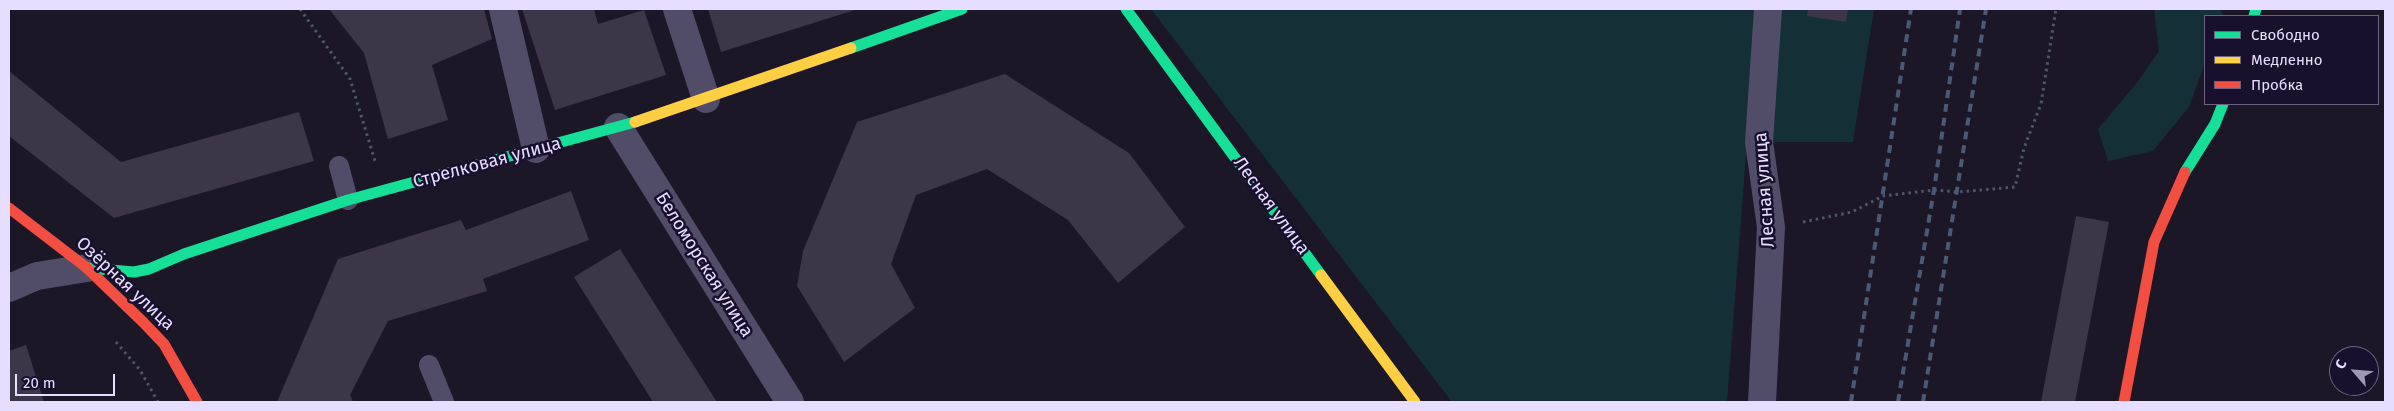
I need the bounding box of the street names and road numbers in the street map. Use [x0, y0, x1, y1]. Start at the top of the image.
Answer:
street label: Лесная улица [1750, 132, 1780, 248]
street label: Стрелковая улица [411, 133, 563, 193]
street label: Лесная улица [1228, 153, 1314, 259]
street label: Беломорская улица [651, 189, 757, 341]
street label: Озёрная улица [71, 233, 179, 335]

